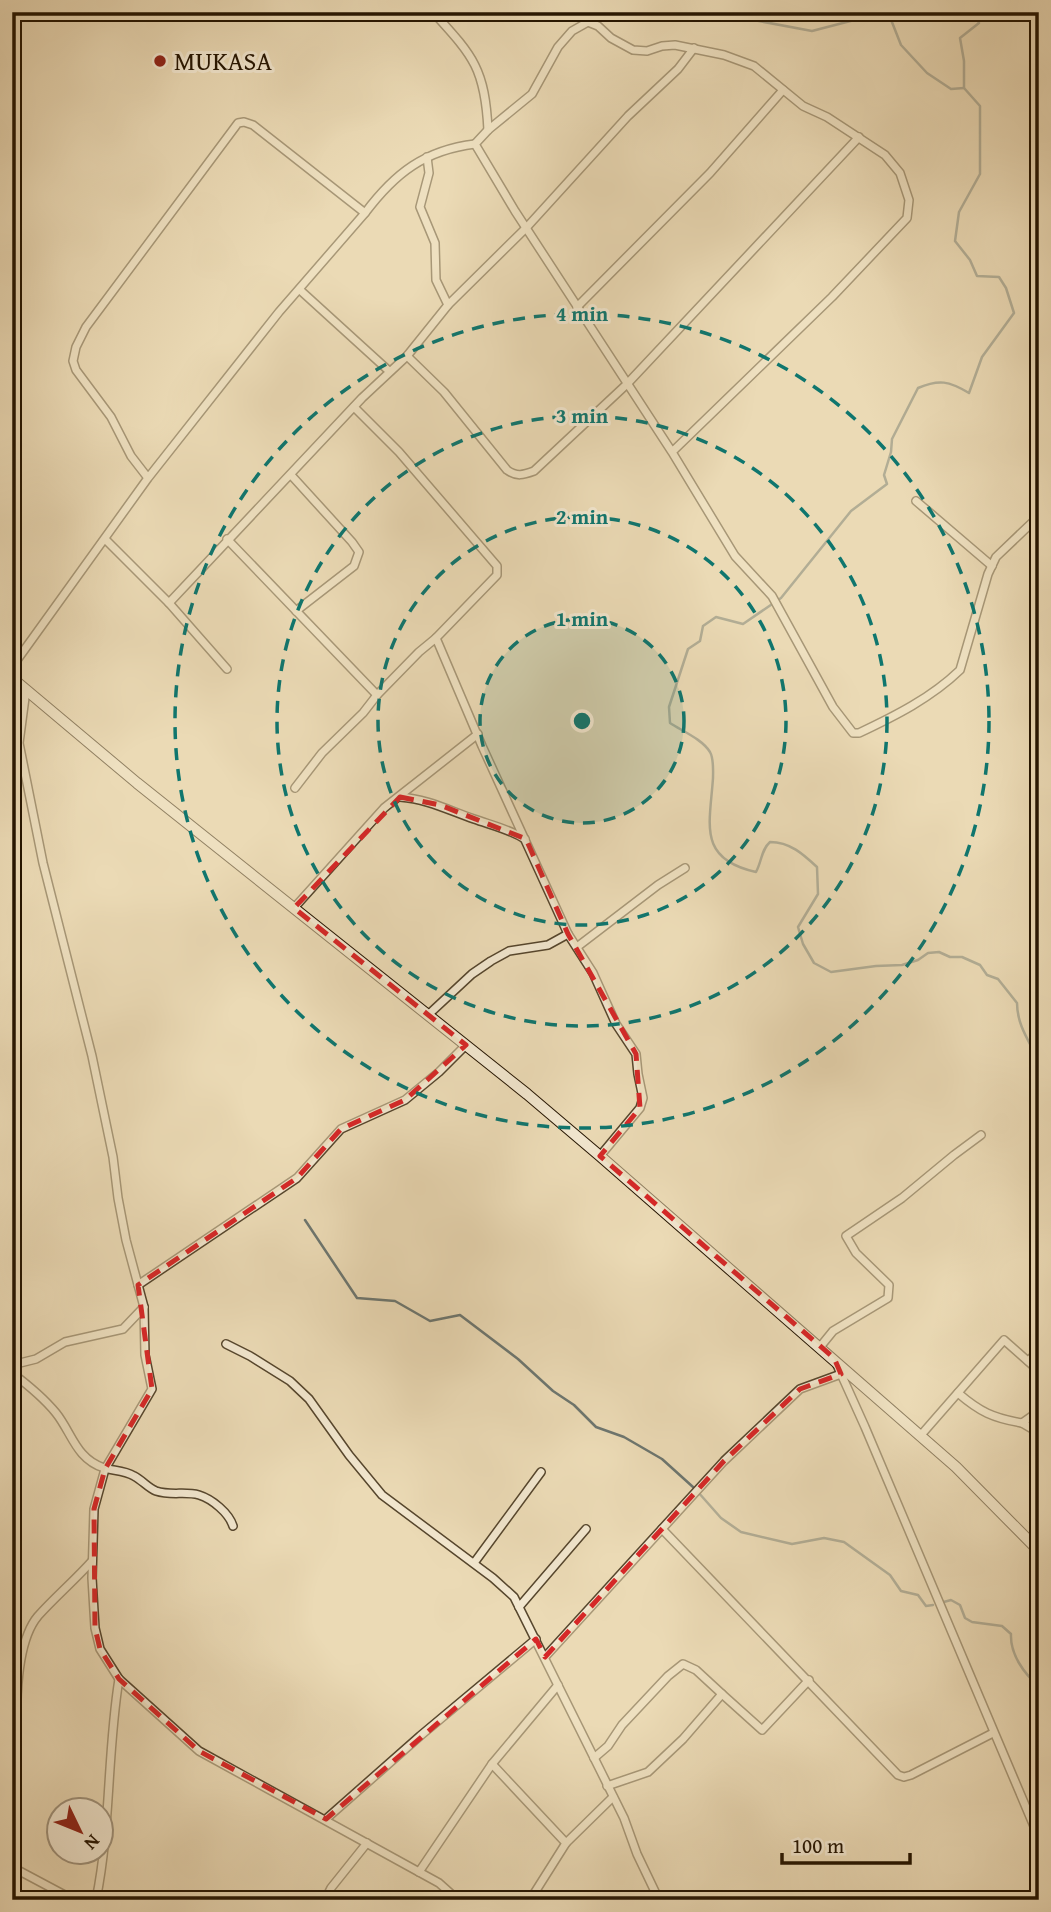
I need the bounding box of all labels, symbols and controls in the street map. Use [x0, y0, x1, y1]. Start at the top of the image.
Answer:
place label: MUKASA [174, 41, 272, 80]
marker: MUKASA [152, 53, 168, 69]
text: 4 min [556, 298, 609, 329]
text: 3 min [556, 400, 609, 431]
text: 2 min [556, 501, 609, 532]
text: 1 min [556, 603, 609, 634]
centre of rings [570, 709, 594, 733]
north arrow [46, 1797, 116, 1867]
scale bar [782, 1821, 909, 1865]
text: N [78, 1828, 107, 1857]
text: 100 m [792, 1830, 844, 1861]

